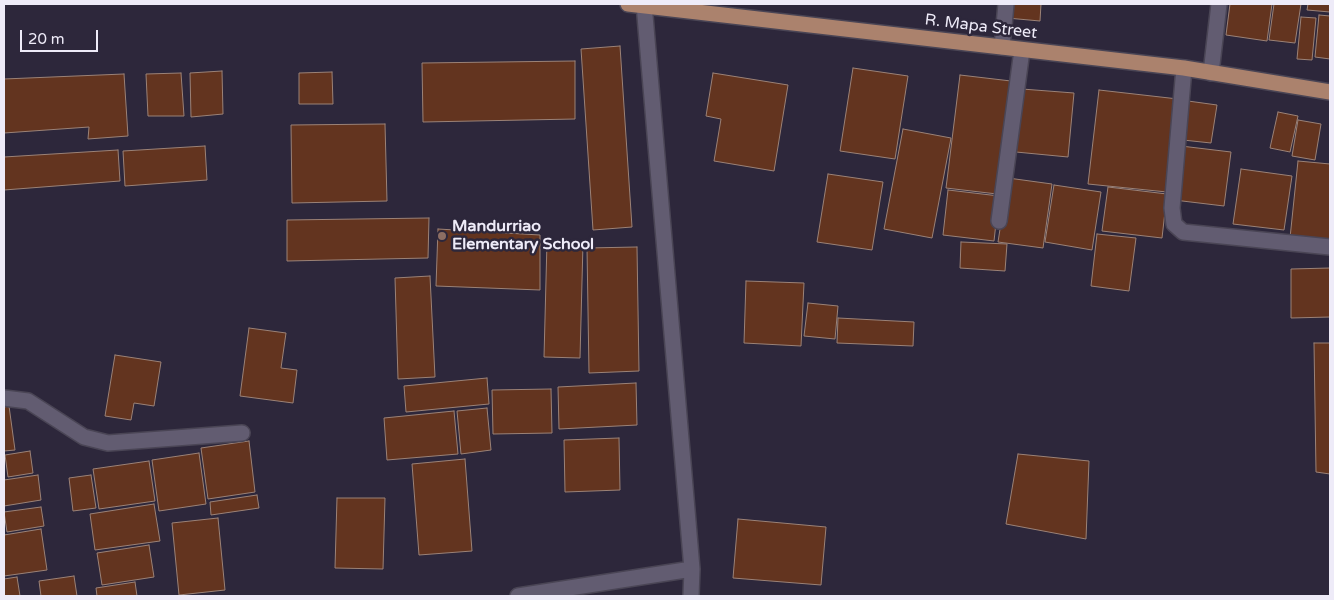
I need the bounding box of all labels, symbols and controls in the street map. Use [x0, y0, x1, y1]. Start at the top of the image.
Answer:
street label: R. Mapa Street [924, 11, 1038, 43]
scale bar [22, 20, 100, 52]
text: 20 m [28, 30, 65, 48]
place label: Mandurriao Elementary School [452, 217, 594, 255]
marker: Mandurriao Elementary School [436, 230, 448, 242]

